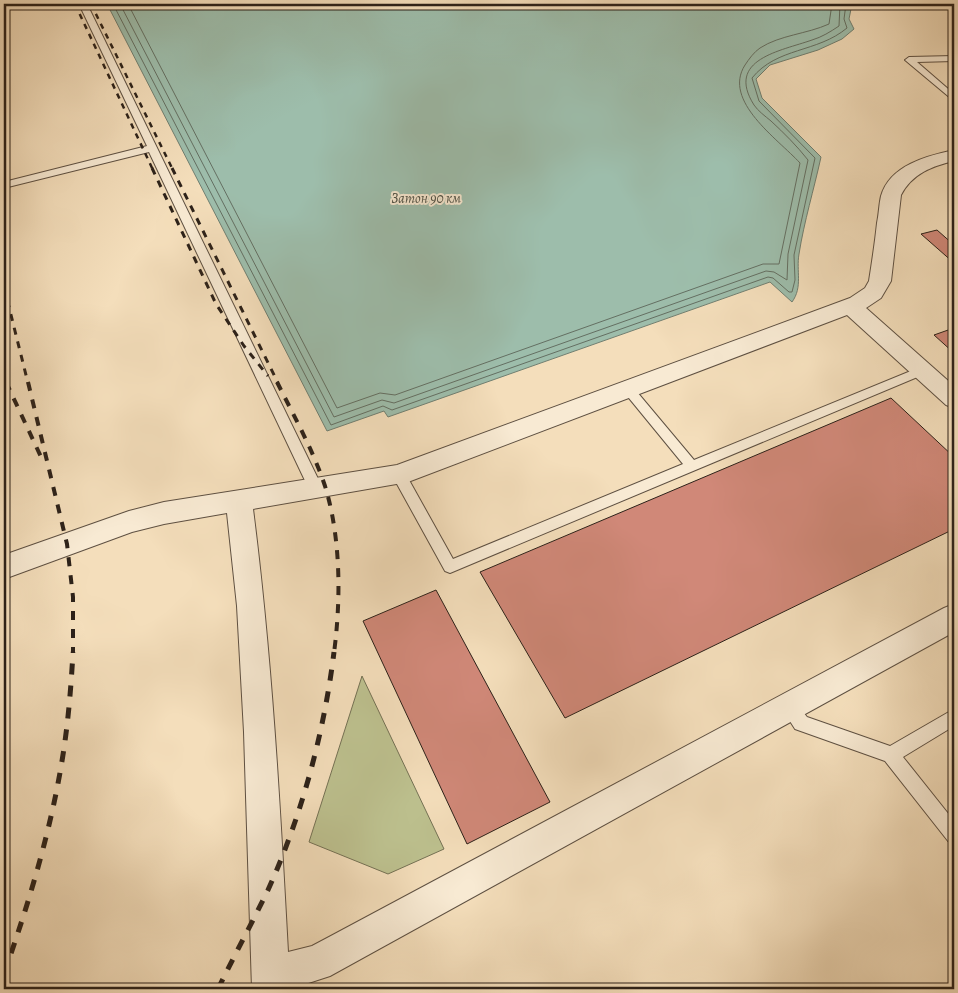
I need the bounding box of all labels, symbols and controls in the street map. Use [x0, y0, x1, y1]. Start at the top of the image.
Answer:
water label: Затон 90 км [391, 189, 461, 208]

